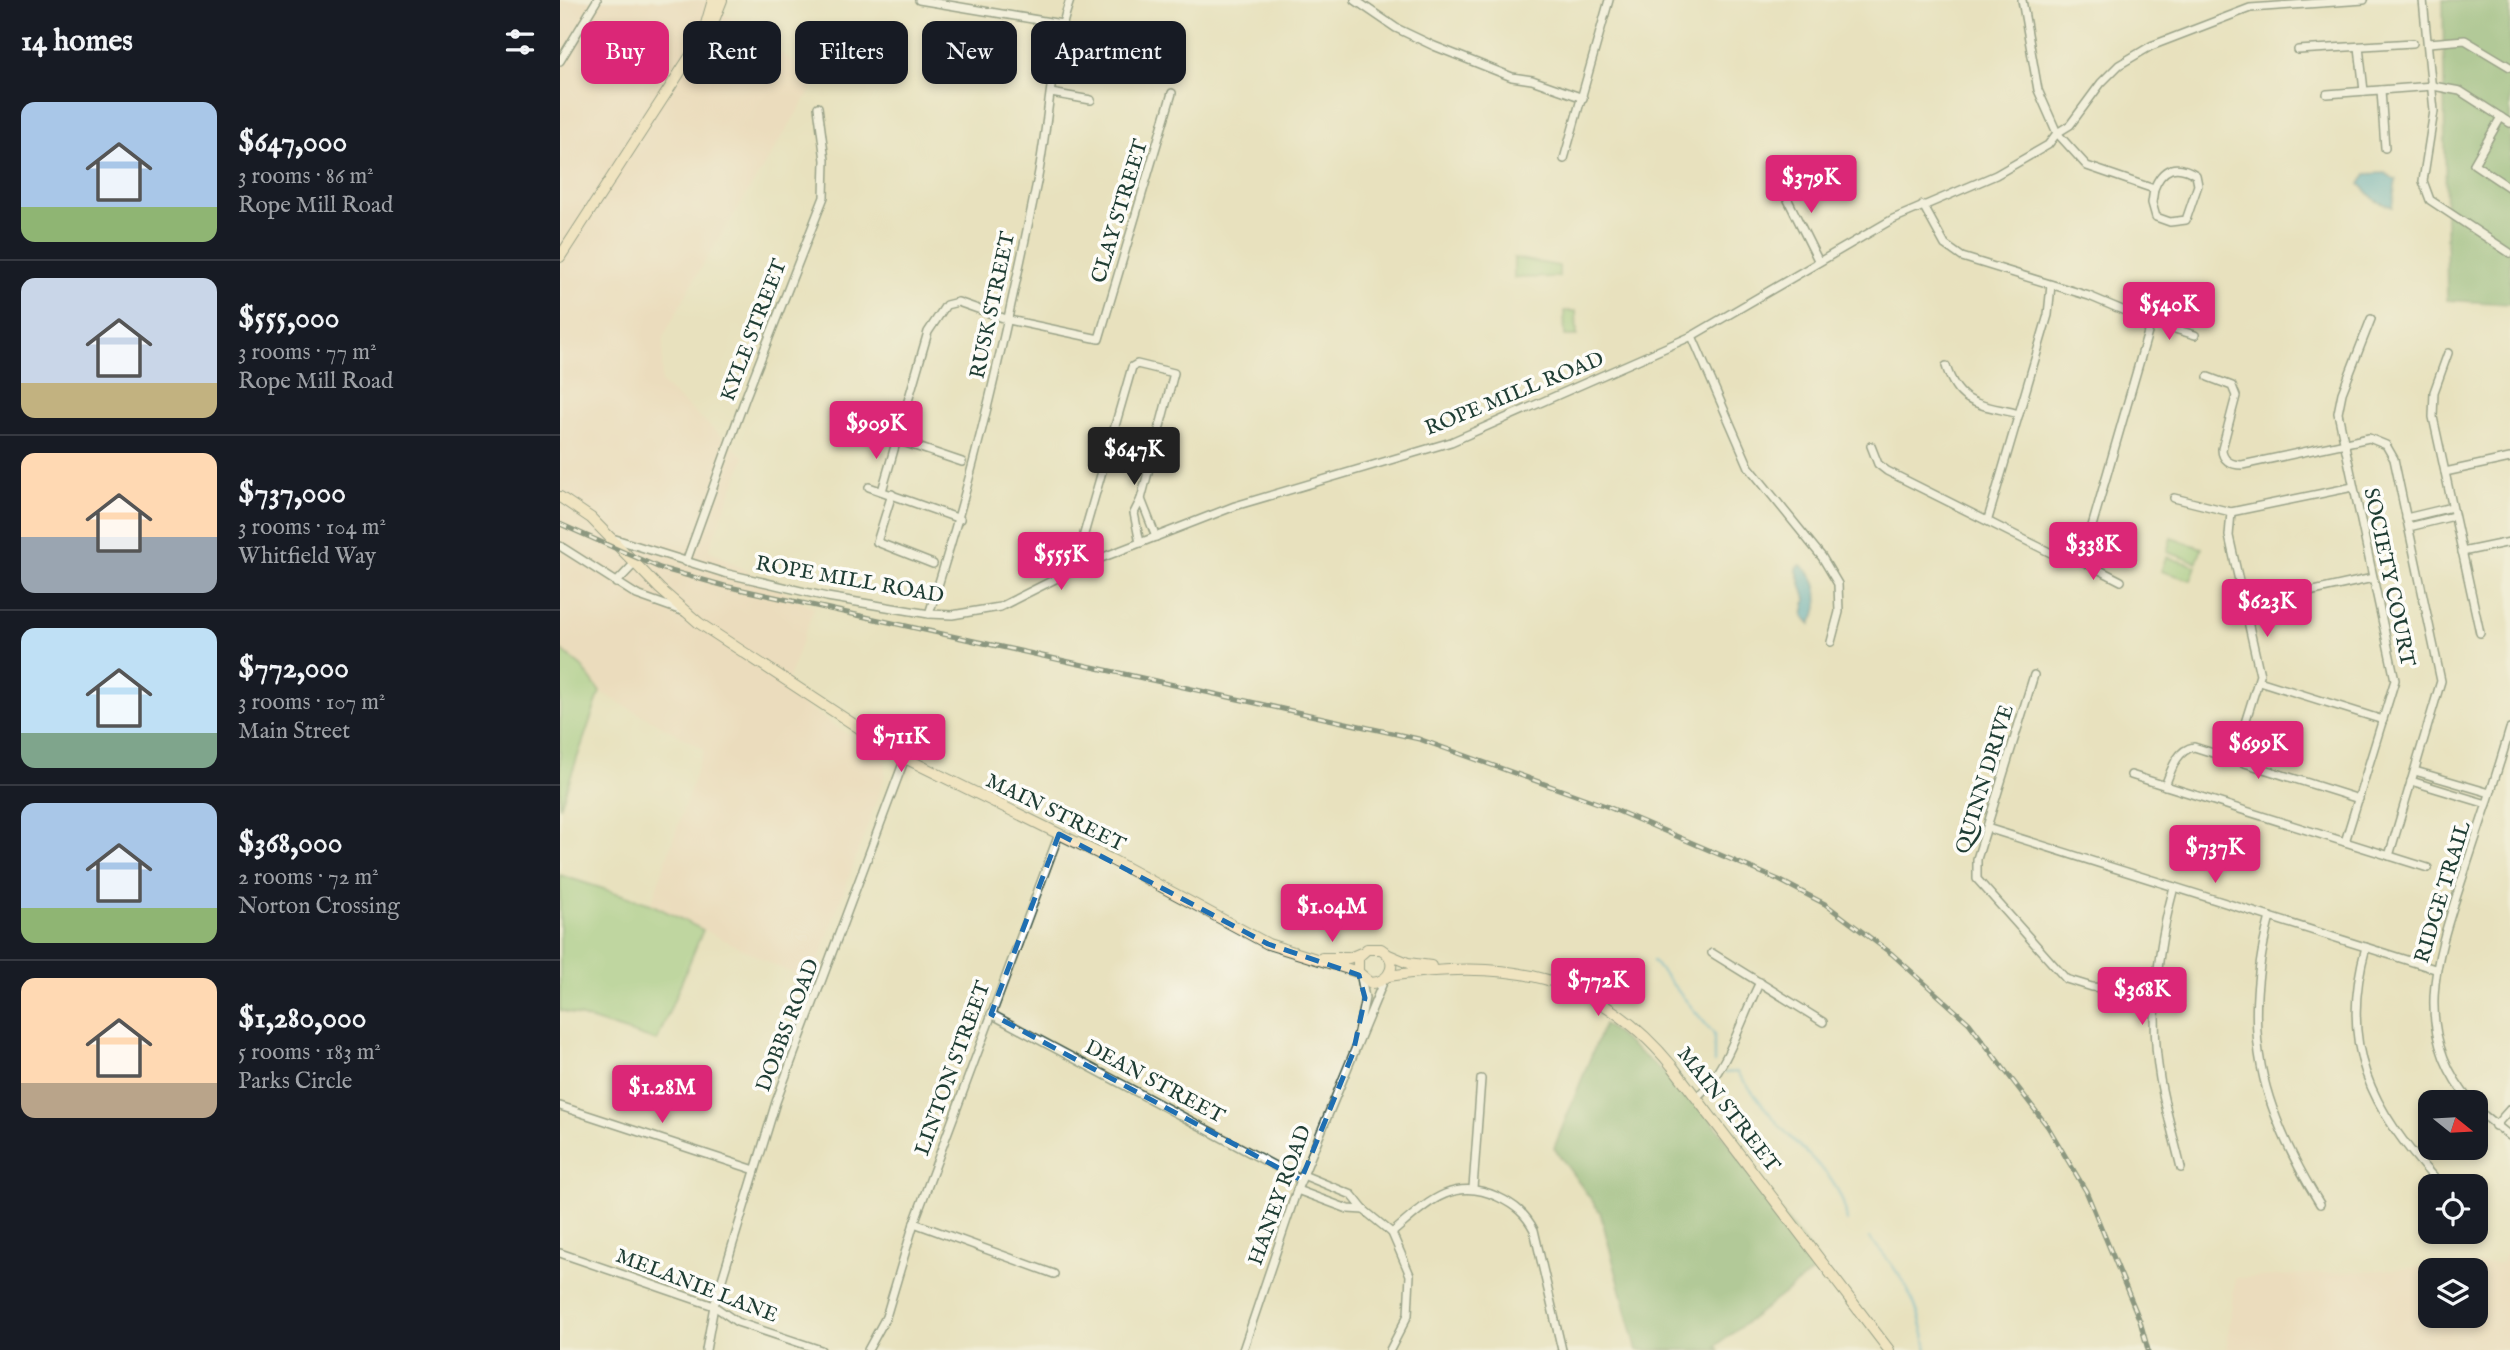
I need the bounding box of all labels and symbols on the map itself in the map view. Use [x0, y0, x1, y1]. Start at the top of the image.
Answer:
street label: CLAY STREET [1086, 136, 1155, 287]
pin: $379K [1762, 156, 1860, 215]
street label: RUSK STREET [965, 229, 1022, 381]
street label: KYLE STREET [715, 255, 794, 405]
pin: $540K [2120, 282, 2218, 342]
street label: ROPE MILL ROAD [1421, 346, 1608, 443]
pin: $909K [827, 402, 925, 461]
pin: $647K [1085, 428, 1183, 487]
street label: SOCIETY COURT [2356, 486, 2421, 670]
pin: $338K [2044, 522, 2142, 582]
pin: $555K [1012, 532, 1110, 592]
street label: ROPE MILL ROAD [753, 551, 946, 610]
pin: $623K [2218, 580, 2316, 639]
street label: QUINN DRIVE [1950, 702, 2021, 857]
pin: $711K [852, 714, 950, 774]
pin: $699K [2209, 722, 2307, 781]
street label: MAIN STREET [981, 768, 1130, 859]
street label: RIDGE TRAIL [2409, 818, 2478, 967]
pin: $737K [2166, 826, 2264, 885]
pin: $1.04M [1275, 884, 1389, 944]
street label: DOBBS ROAD [751, 955, 826, 1096]
pin: $772K [1549, 958, 1647, 1018]
pin: $368K [2093, 968, 2191, 1027]
street label: LINTON STREET [909, 977, 998, 1159]
street label: DEAN STREET [1080, 1034, 1229, 1131]
street label: MAIN STREET [1670, 1042, 1786, 1179]
pin: $1.28M [605, 1066, 719, 1125]
north arrow [2418, 1090, 2488, 1160]
street label: HANEY ROAD [1243, 1122, 1318, 1269]
street label: MELANIE LANE [612, 1243, 781, 1330]

